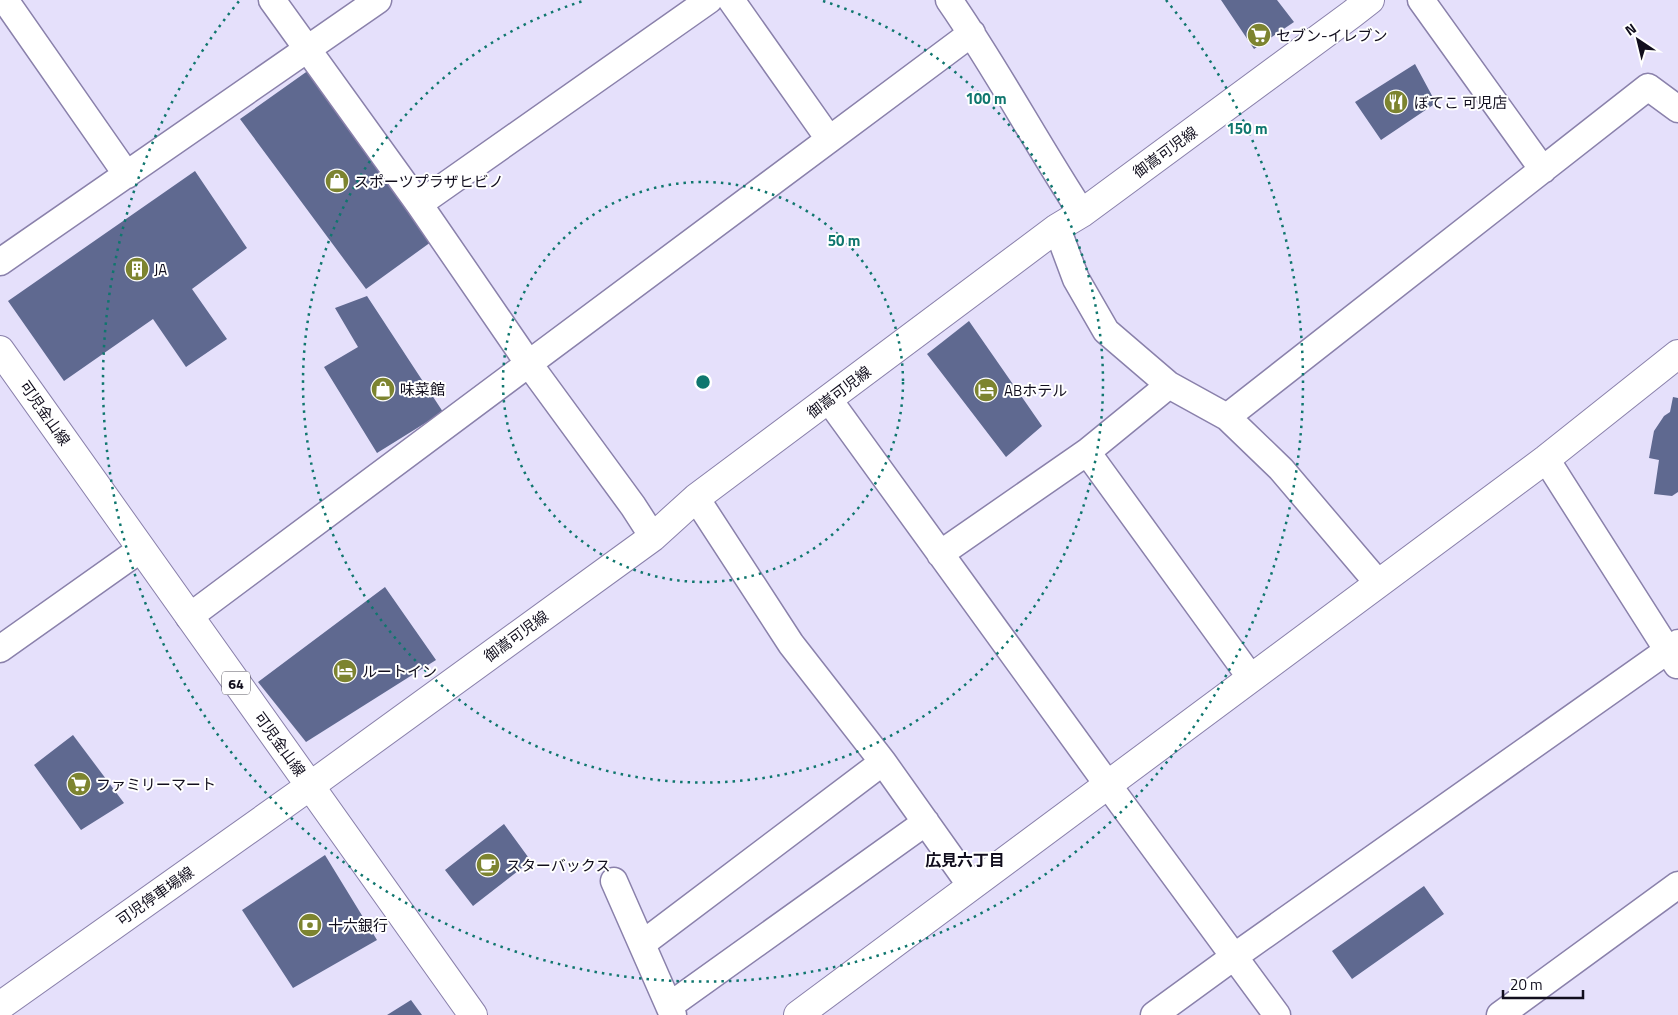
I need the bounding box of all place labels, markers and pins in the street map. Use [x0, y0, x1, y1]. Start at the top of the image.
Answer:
supermarket icon: セブン-イレブン [1246, 22, 1272, 48]
place label: セブン-イレブン [1276, 24, 1388, 47]
restaurant icon: ぼてこ 可児店 [1383, 89, 1409, 115]
place label: ぼてこ 可児店 [1414, 91, 1507, 114]
shop icon: スポーツプラザヒビノ [324, 168, 350, 194]
place label: スポーツプラザヒビノ [354, 170, 504, 193]
building icon: JA [124, 256, 150, 282]
place label: JA [154, 258, 167, 281]
centre of rings [694, 373, 712, 391]
shop icon: 味菜館 [370, 376, 396, 402]
hotel icon: ABホテル [973, 377, 999, 403]
place label: 味菜館 [400, 378, 445, 401]
place label: ABホテル [1004, 379, 1067, 402]
hotel icon: ルートイン [332, 658, 358, 684]
place label: ルートイン [362, 660, 437, 683]
supermarket icon: ファミリーマート [66, 771, 92, 797]
place label: ファミリーマート [96, 773, 216, 796]
cafe icon: スターバックス [475, 852, 501, 878]
place label: スターバックス [506, 854, 610, 877]
bank icon: 十六銀行 [297, 912, 323, 938]
place label: 十六銀行 [328, 914, 388, 937]

